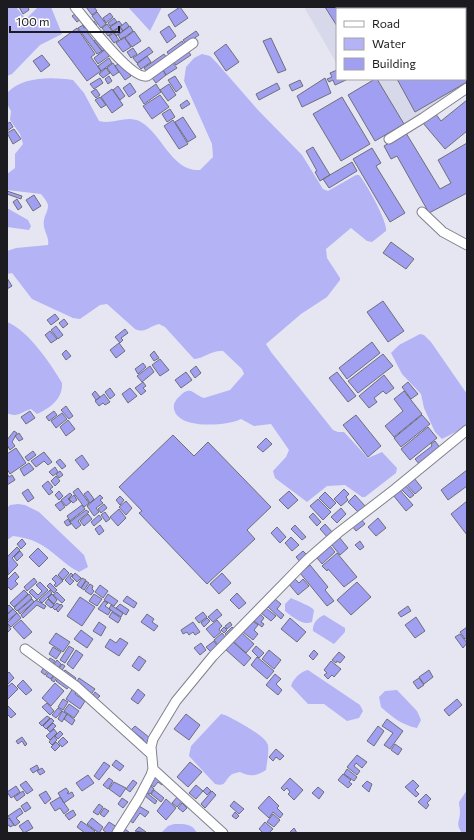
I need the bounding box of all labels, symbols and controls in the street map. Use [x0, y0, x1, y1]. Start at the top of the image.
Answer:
scale bar [10, 8, 119, 34]
legend [336, 8, 466, 80]
text: 100 m [16, 14, 50, 28]
text: Road [372, 16, 400, 30]
text: Water [372, 36, 406, 50]
text: Building [372, 56, 416, 70]

